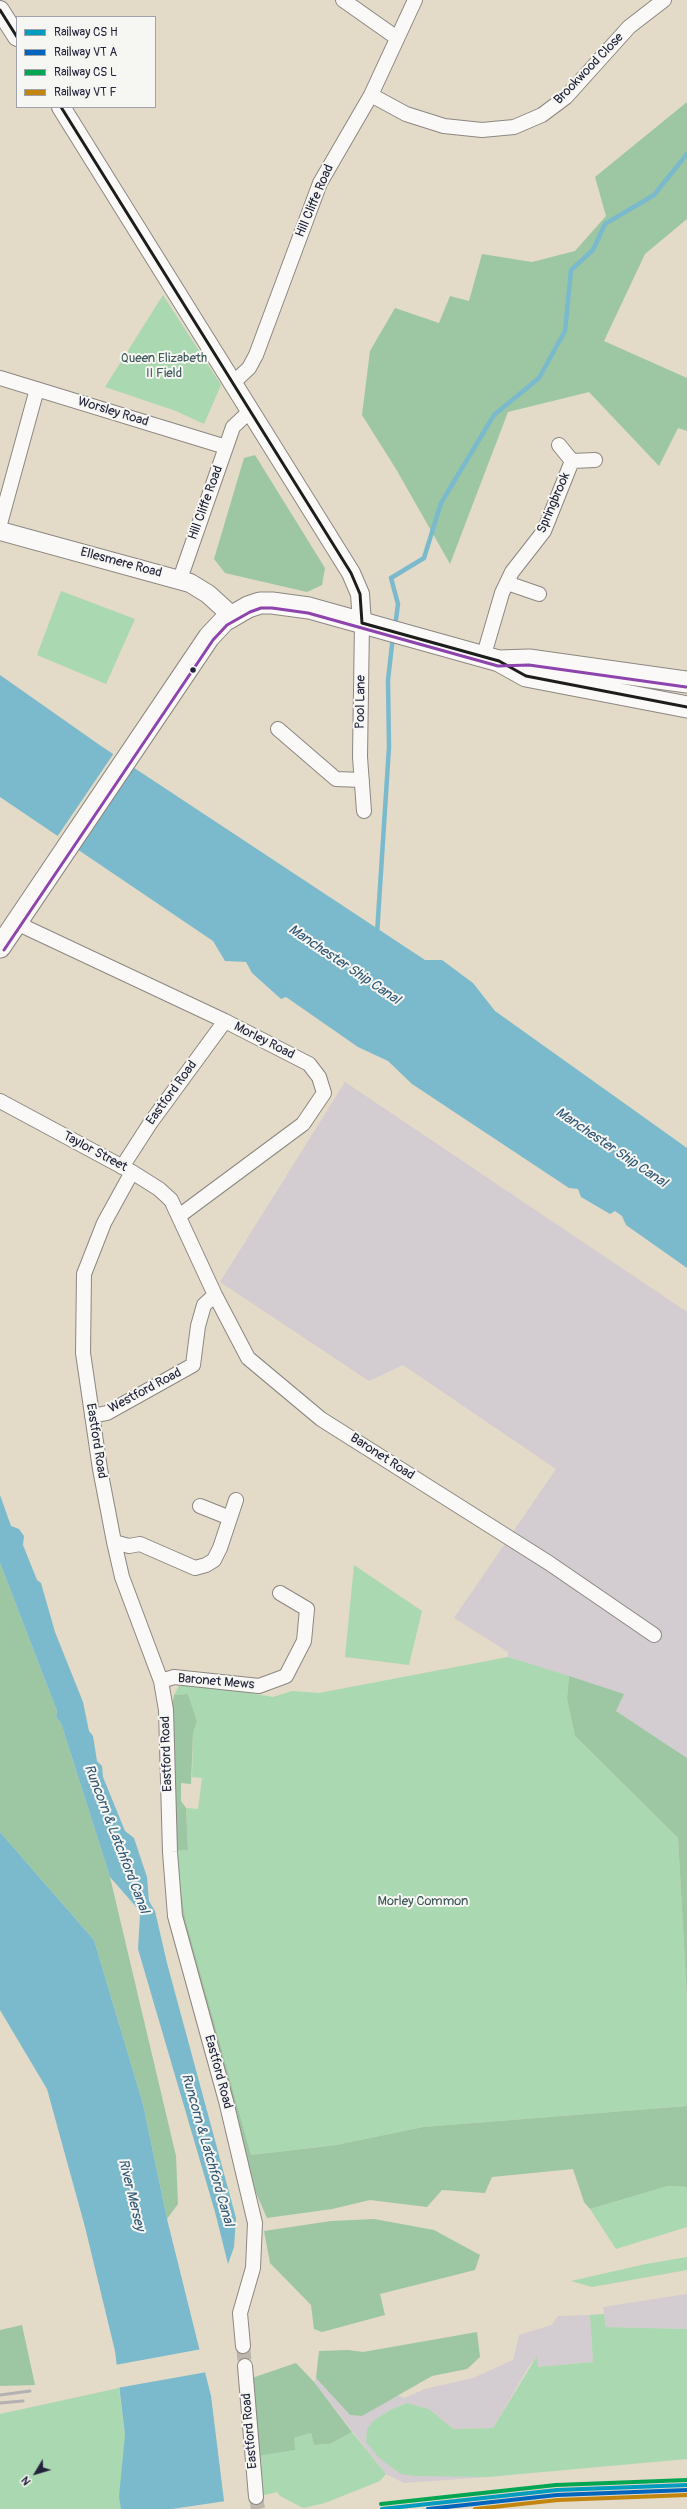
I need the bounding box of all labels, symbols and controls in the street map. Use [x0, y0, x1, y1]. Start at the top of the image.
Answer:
legend [16, 16, 156, 108]
text: Railway CS H [54, 25, 118, 40]
street label: Brookwood Close [551, 30, 627, 108]
text: Railway VT A [54, 45, 117, 60]
text: Railway CS L [54, 65, 117, 80]
text: Railway VT F [54, 85, 117, 100]
street label: Hill Cliffe Road [293, 162, 337, 240]
park label: Queen Elizabeth II Field [121, 351, 207, 382]
street label: Worsley Road [76, 394, 150, 430]
street label: Hill Cliffe Road [185, 464, 227, 542]
street label: Springbrook [534, 470, 574, 536]
street label: Ellesmere Road [79, 545, 163, 581]
unlabelled marker [188, 665, 198, 675]
street label: Pool Lane [353, 675, 369, 729]
water label: Manchester Ship Canal [285, 921, 403, 1009]
street label: Morley Road [231, 1019, 297, 1063]
street label: Eastford Road [143, 1058, 201, 1128]
water label: Manchester Ship Canal [552, 1104, 670, 1192]
street label: Taylor Street [60, 1128, 130, 1176]
street label: Westford Road [106, 1365, 184, 1417]
street label: Eastford Road [82, 1402, 110, 1480]
street label: Baronet Road [347, 1430, 417, 1484]
street label: Baronet Mews [177, 1671, 255, 1693]
street label: Eastford Road [158, 1716, 176, 1792]
water label: Runcorn & Latchford Canal [80, 1762, 152, 1916]
park label: Morley Common [378, 1894, 468, 1910]
street label: Eastford Road [201, 2033, 235, 2111]
water label: Runcorn & Latchford Canal [177, 2072, 237, 2228]
water label: River Mersey [114, 2157, 148, 2233]
street label: Eastford Road [239, 2393, 261, 2469]
north arrow [16, 2453, 56, 2493]
text: N [19, 2474, 34, 2488]

